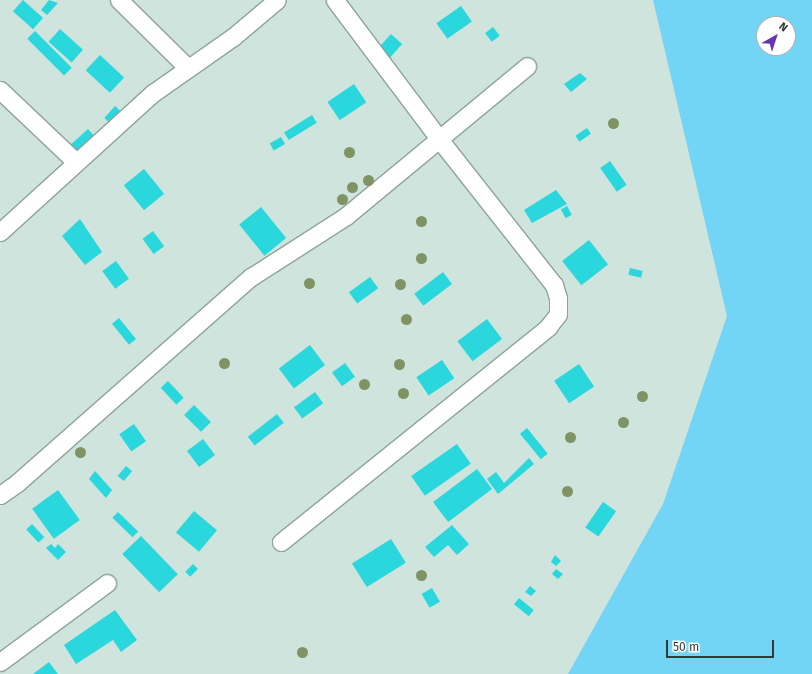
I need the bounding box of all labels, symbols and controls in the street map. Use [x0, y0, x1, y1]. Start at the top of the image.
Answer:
north arrow [756, 16, 796, 56]
text: N [776, 20, 790, 34]
scale bar [668, 632, 776, 658]
text: 50 m [673, 640, 699, 654]

